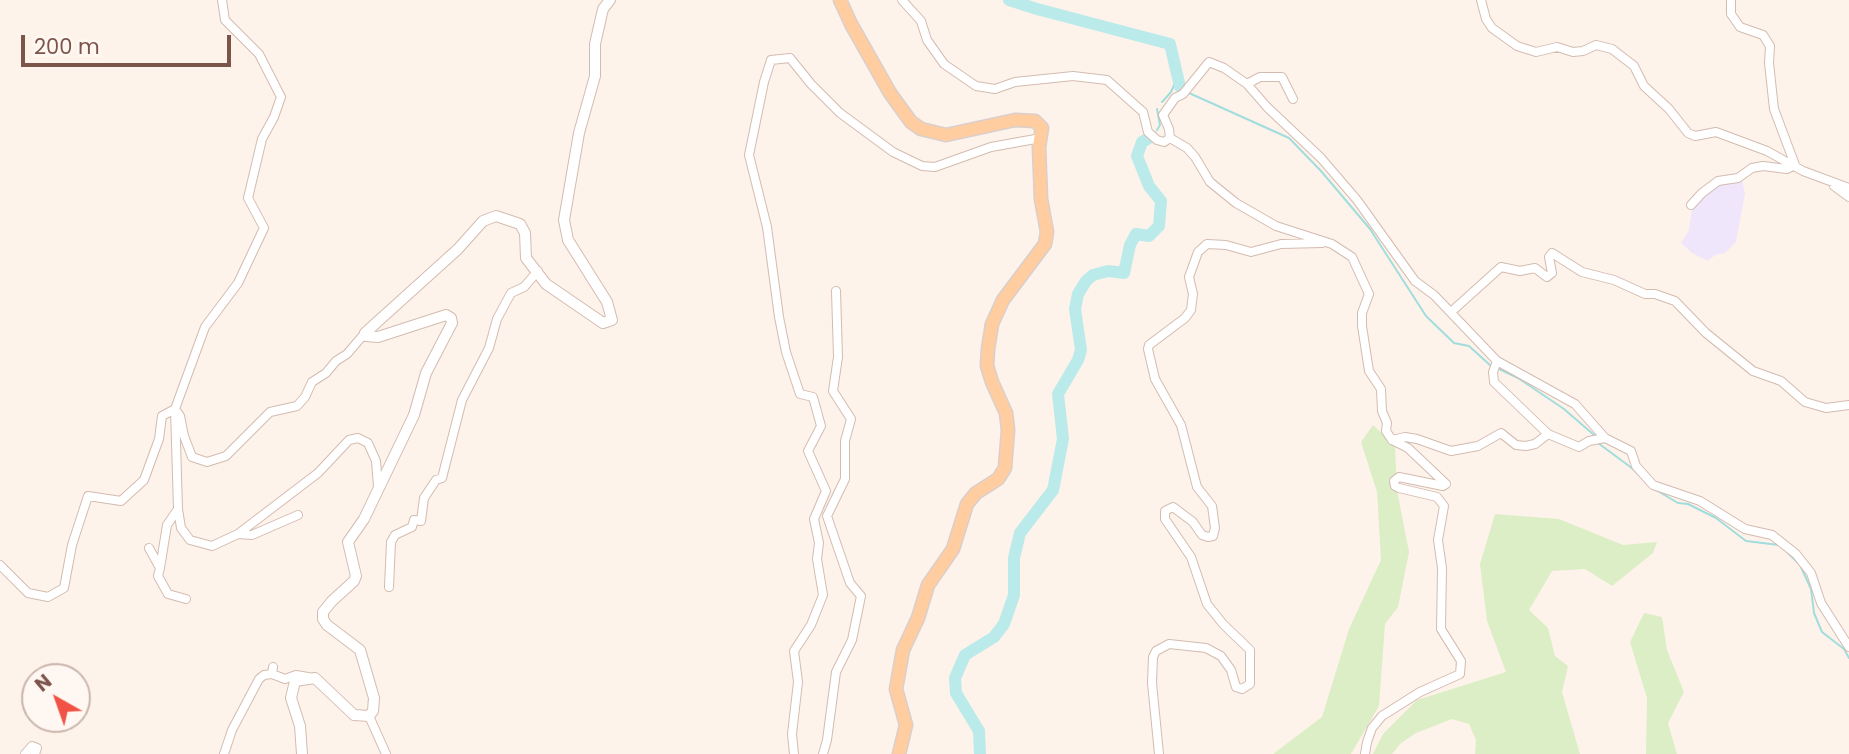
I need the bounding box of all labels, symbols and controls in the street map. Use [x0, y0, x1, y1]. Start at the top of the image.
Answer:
scale bar [24, 21, 234, 65]
text: 200 m [34, 32, 100, 61]
north arrow [21, 663, 91, 733]
text: N [29, 668, 58, 698]

